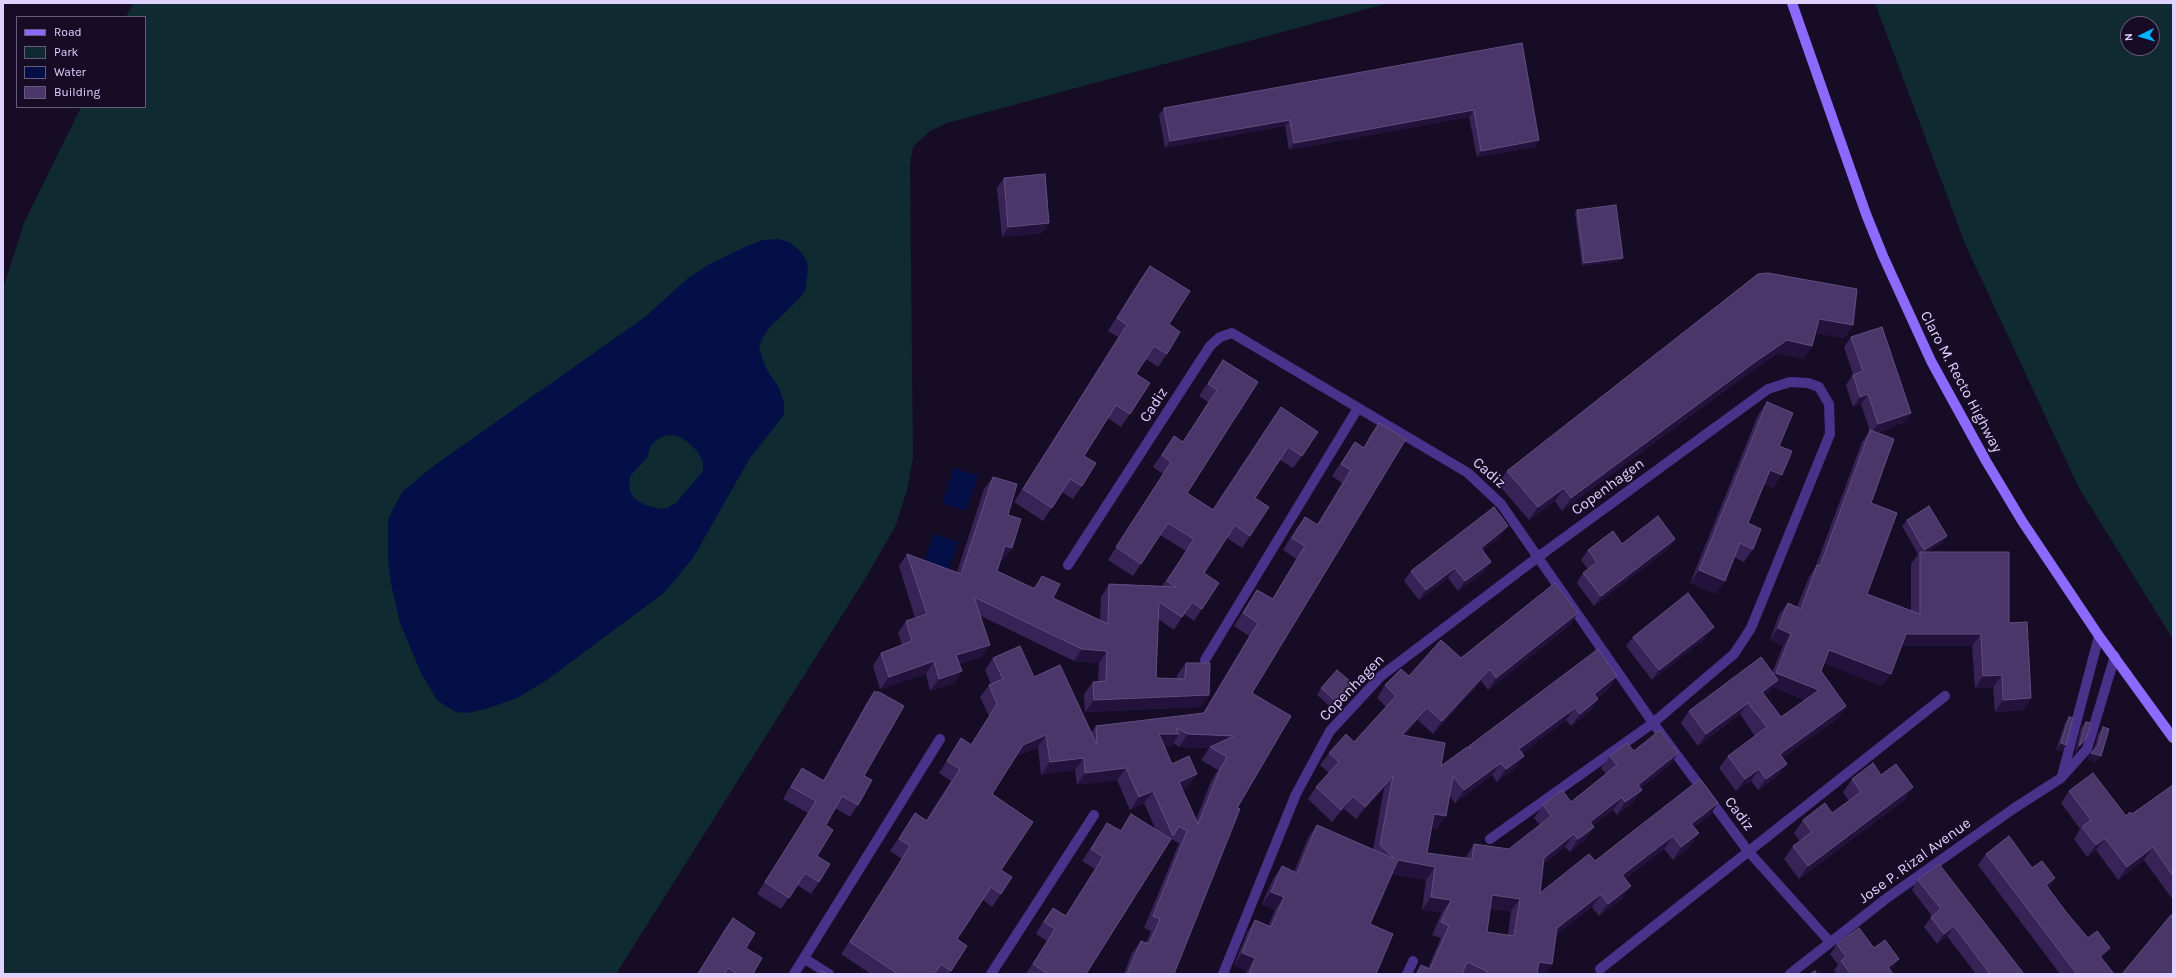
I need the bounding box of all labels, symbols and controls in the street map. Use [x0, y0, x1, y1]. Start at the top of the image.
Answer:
legend [16, 16, 146, 108]
north arrow [2120, 16, 2160, 56]
text: Road [54, 25, 82, 39]
text: N [2122, 33, 2135, 42]
text: Park [54, 45, 78, 59]
text: Water [54, 65, 86, 79]
text: Building [54, 85, 100, 99]
street label: Claro M. Recto Highway [1916, 308, 2006, 456]
street label: Cadiz [1136, 384, 1172, 426]
street label: Cadiz [1469, 454, 1509, 492]
street label: Copenhagen [1568, 455, 1648, 519]
street label: Copenhagen [1316, 651, 1388, 725]
street label: Cadiz [1720, 793, 1758, 835]
street label: Jose P. Rizal Avenue [1855, 814, 1975, 908]

